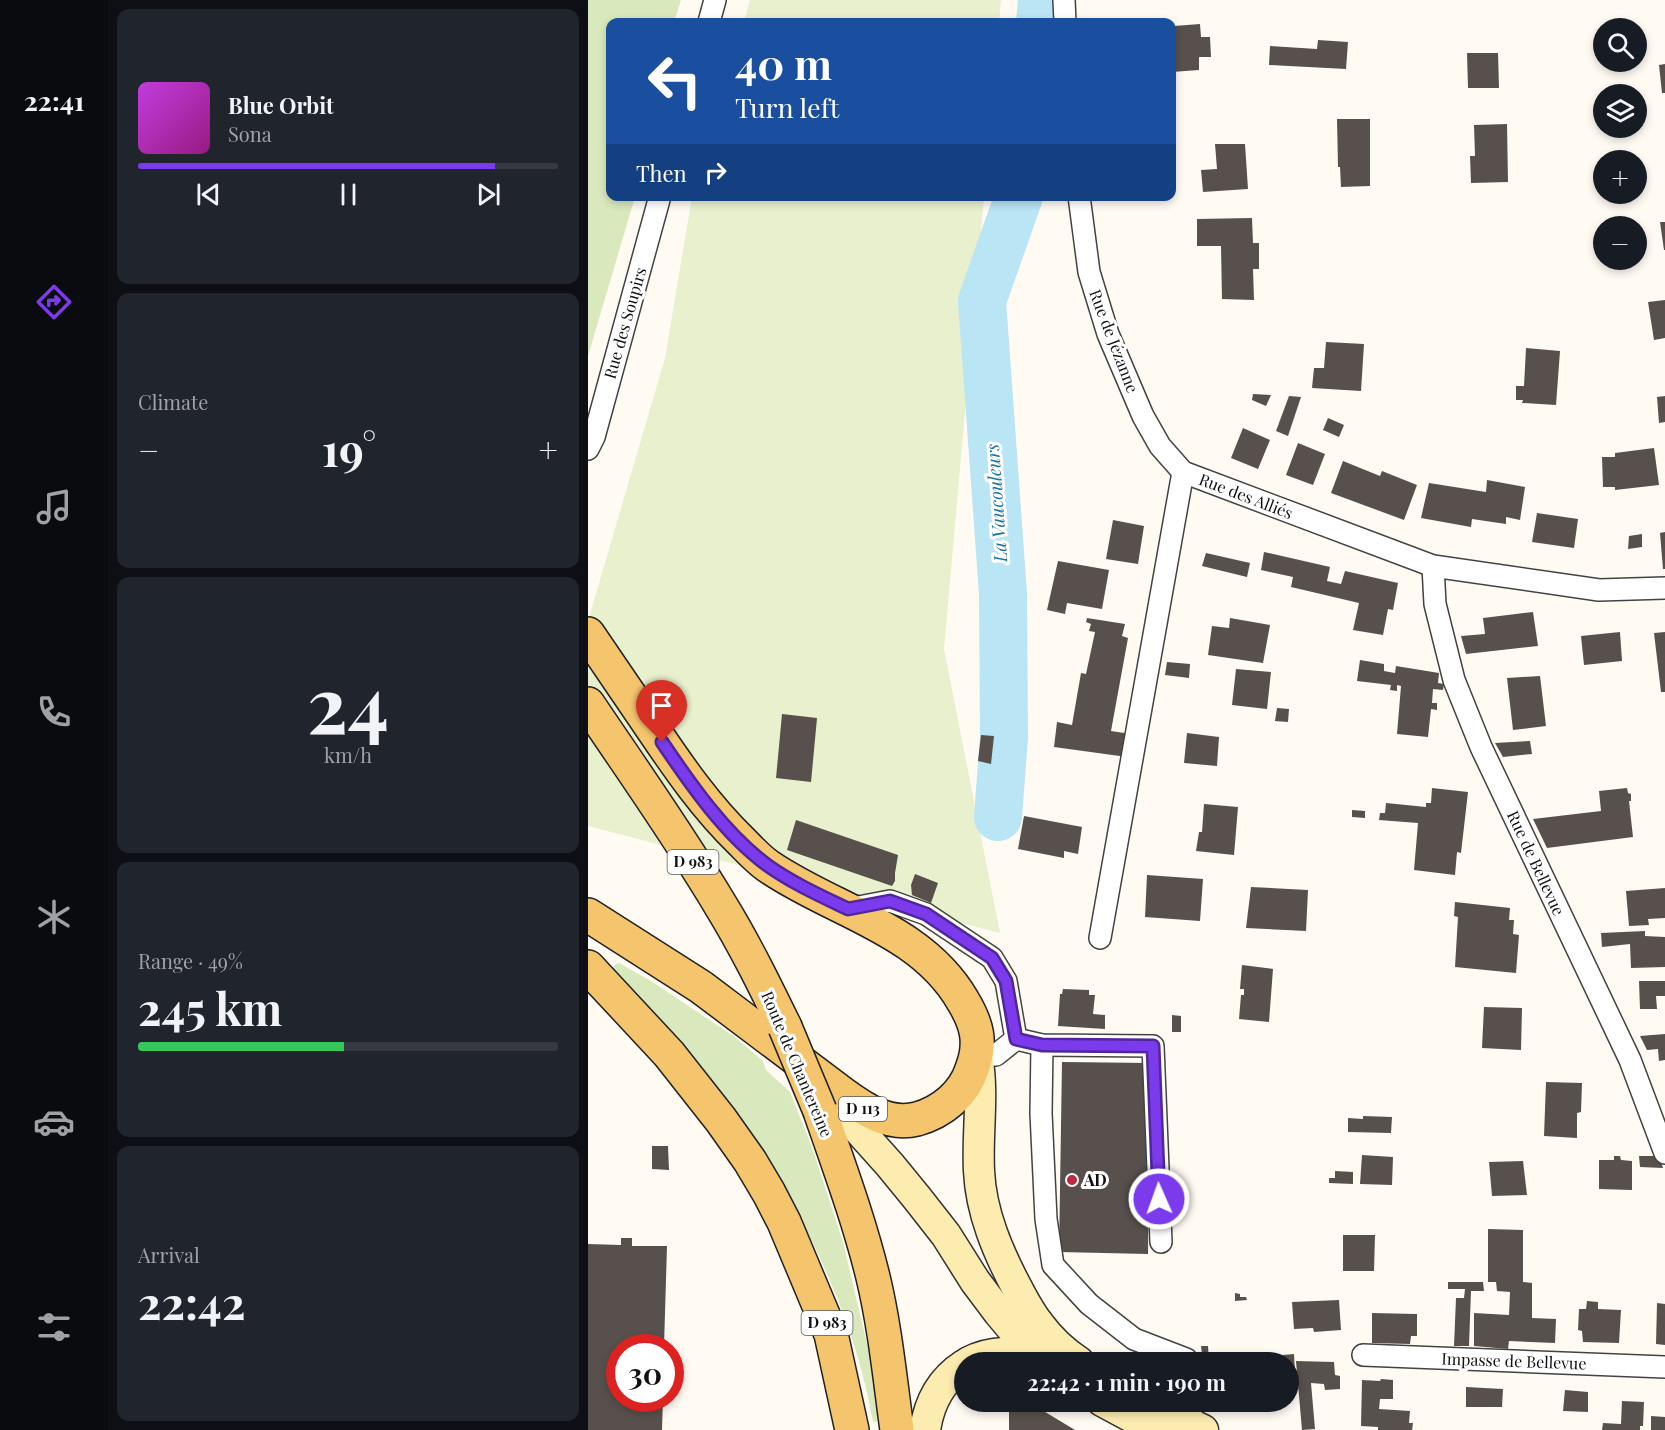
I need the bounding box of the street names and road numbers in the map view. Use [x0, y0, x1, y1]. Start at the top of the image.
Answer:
street label: Rue des Soupirs [599, 265, 650, 381]
street label: Rue de Jézanne [1085, 286, 1144, 395]
street label: Rue des Alliés [1196, 468, 1296, 523]
street label: Rue de Bellevue [1503, 807, 1570, 919]
road number: D 983 [668, 850, 718, 874]
street label: Route de Chantereine [757, 988, 838, 1140]
road number: D 113 [839, 1097, 887, 1121]
road number: D 983 [802, 1311, 852, 1335]
street label: Impasse de Bellevue [1441, 1347, 1587, 1374]

